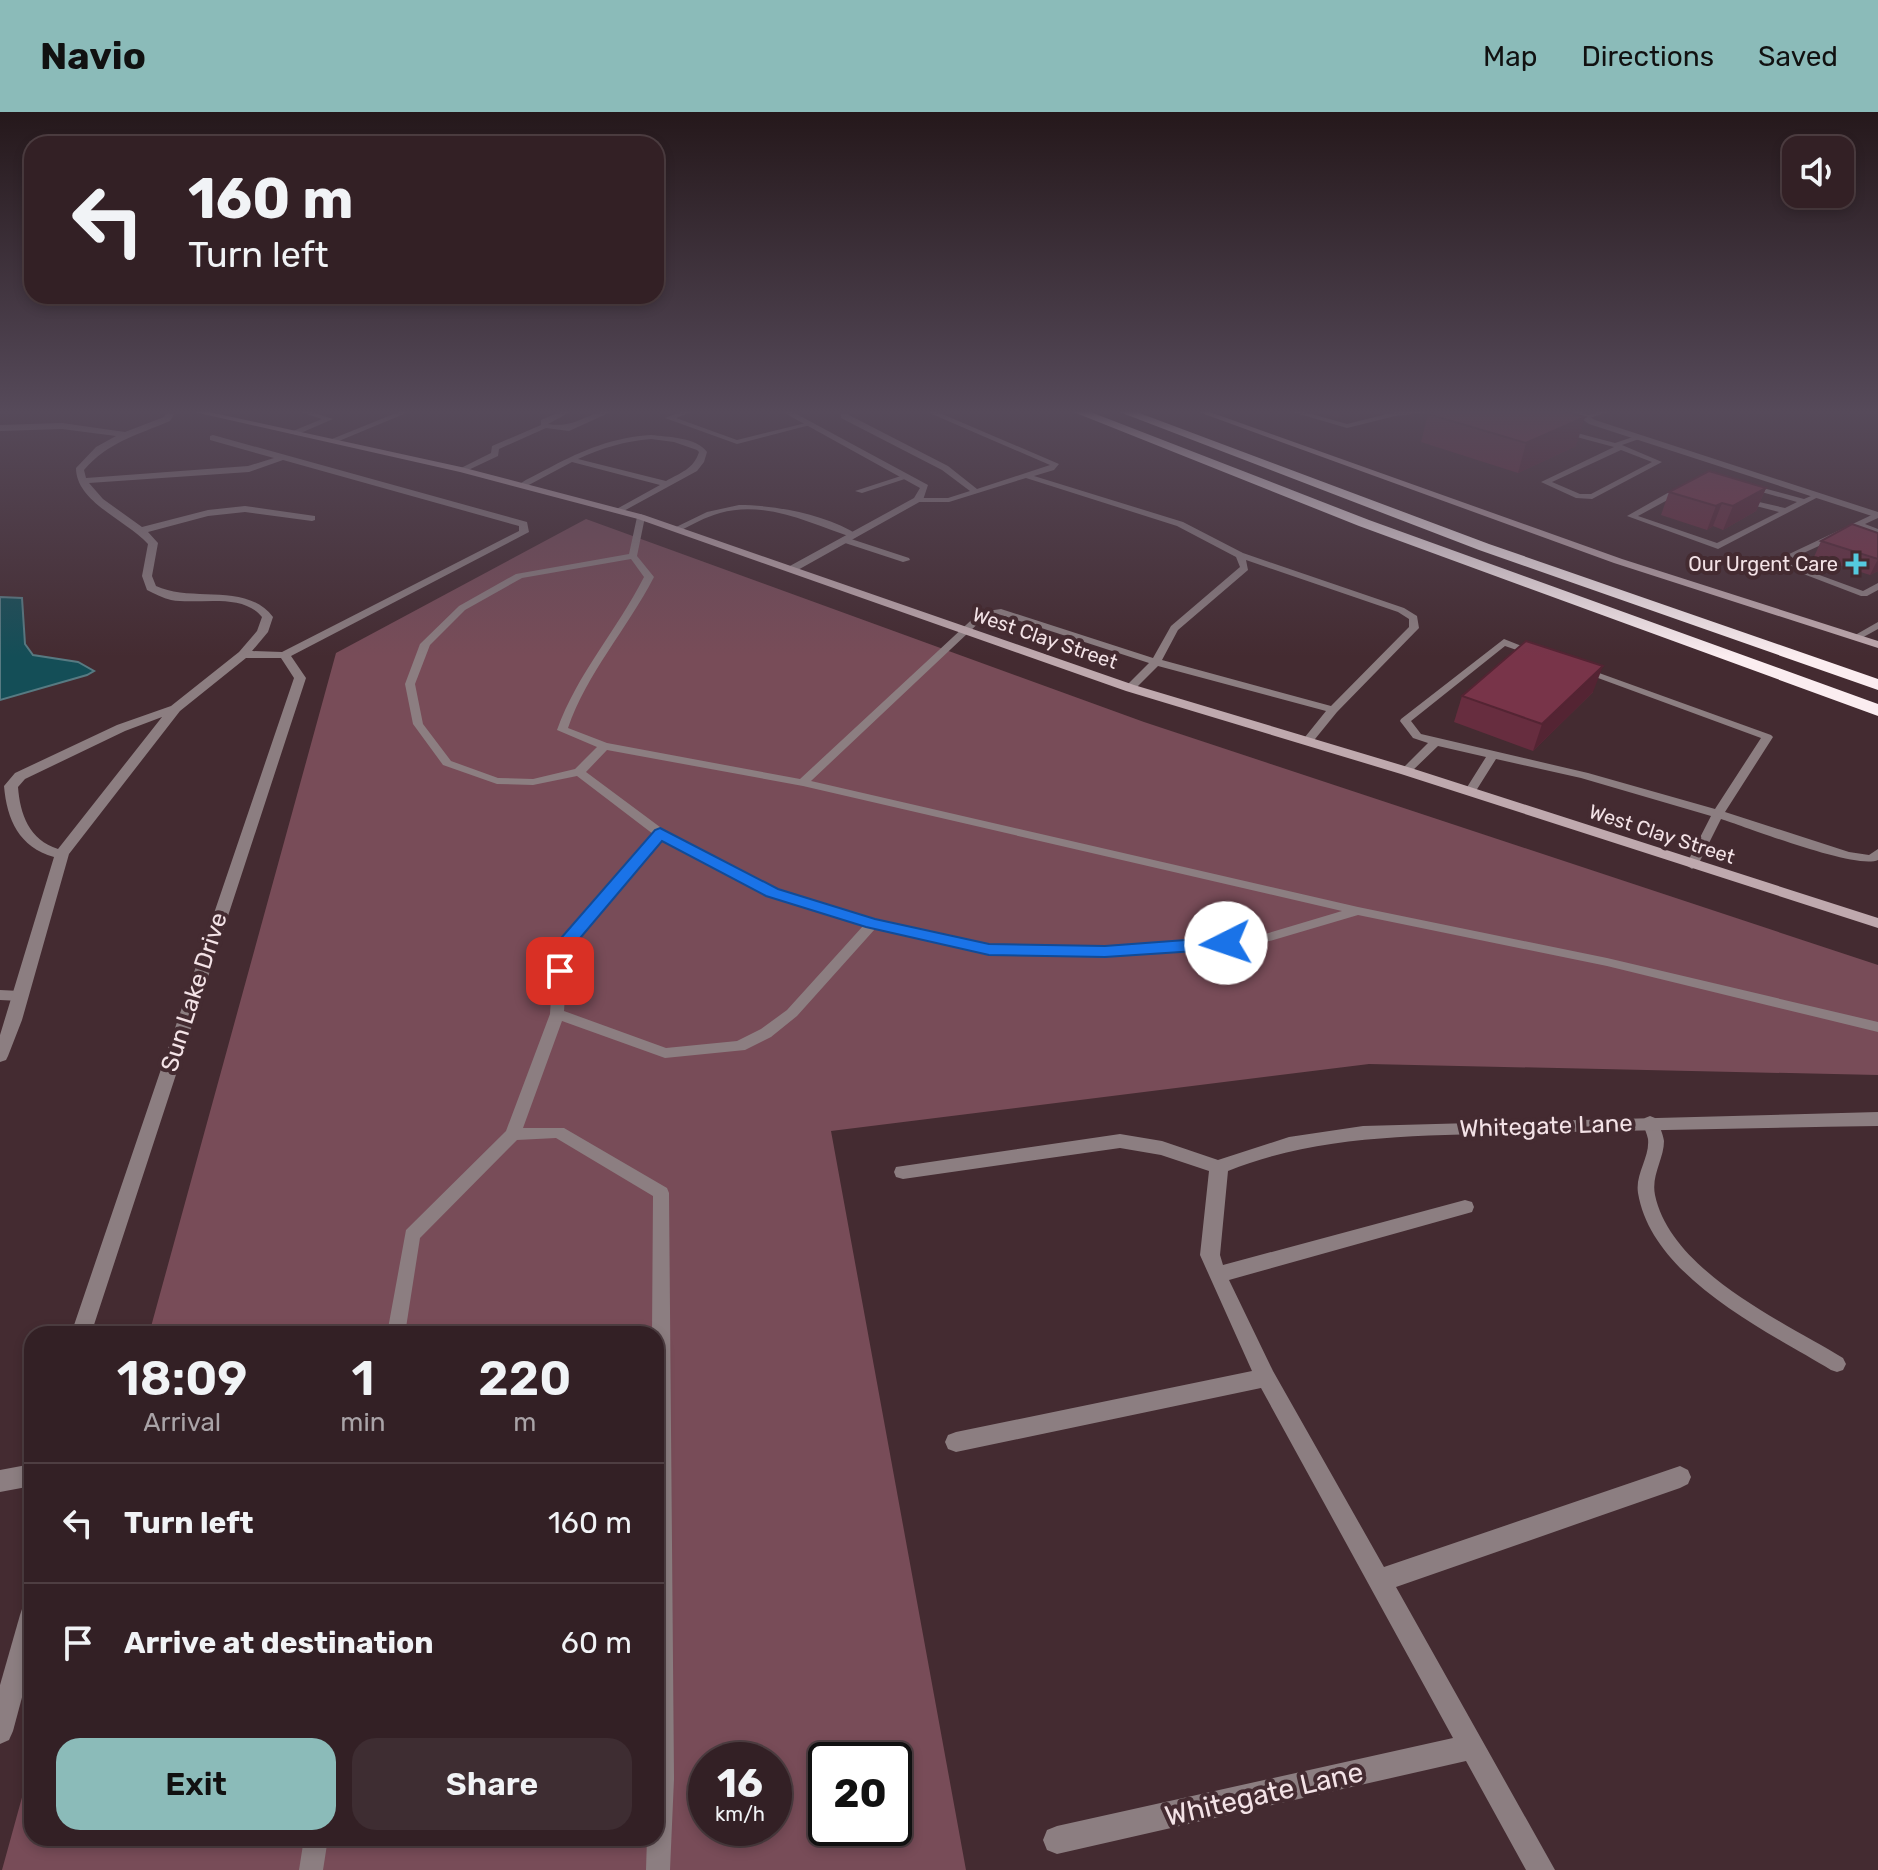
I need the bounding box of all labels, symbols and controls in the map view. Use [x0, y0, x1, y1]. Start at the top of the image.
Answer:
text: Navio [40, 33, 146, 79]
text: Map [1483, 40, 1537, 73]
text: Directions [1581, 40, 1714, 73]
text: Saved [1758, 40, 1838, 73]
map controls [1782, 136, 1854, 208]
button: sound [1782, 136, 1854, 208]
text: 160 m [188, 166, 354, 232]
icon: left [56, 168, 160, 272]
text: Turn left [188, 233, 329, 276]
place label: Our Urgent Care [1688, 552, 1838, 576]
marker: Our Urgent Care [1845, 553, 1867, 575]
street label: West Clay Street [969, 602, 1121, 674]
street label: West Clay Street [1586, 799, 1738, 869]
position arrow [1184, 901, 1268, 985]
street label: Sun Lake Drive [155, 909, 233, 1075]
pin [526, 937, 594, 1005]
icon: arrive [538, 949, 582, 993]
street label: Whitegate Lane [1459, 1109, 1633, 1143]
text: 18:09 [117, 1350, 248, 1407]
text: 1 [351, 1350, 374, 1407]
text: 220 [478, 1350, 571, 1407]
text: Arrival [143, 1407, 221, 1438]
text: min [340, 1407, 386, 1438]
text: m [513, 1407, 536, 1438]
icon: left [56, 1501, 100, 1545]
text: Turn left [124, 1505, 254, 1541]
text: 160 m [548, 1505, 632, 1541]
icon: arrive [56, 1621, 100, 1665]
text: Arrive at destination [124, 1625, 434, 1661]
text: 60 m [561, 1625, 632, 1661]
button: Exit [56, 1738, 336, 1830]
button: Share [352, 1738, 632, 1830]
speed limit sign: 20 [808, 1742, 912, 1846]
street label: Whitegate Lane [1162, 1755, 1366, 1833]
text: 16 [717, 1760, 763, 1807]
text: km/h [715, 1802, 765, 1826]

